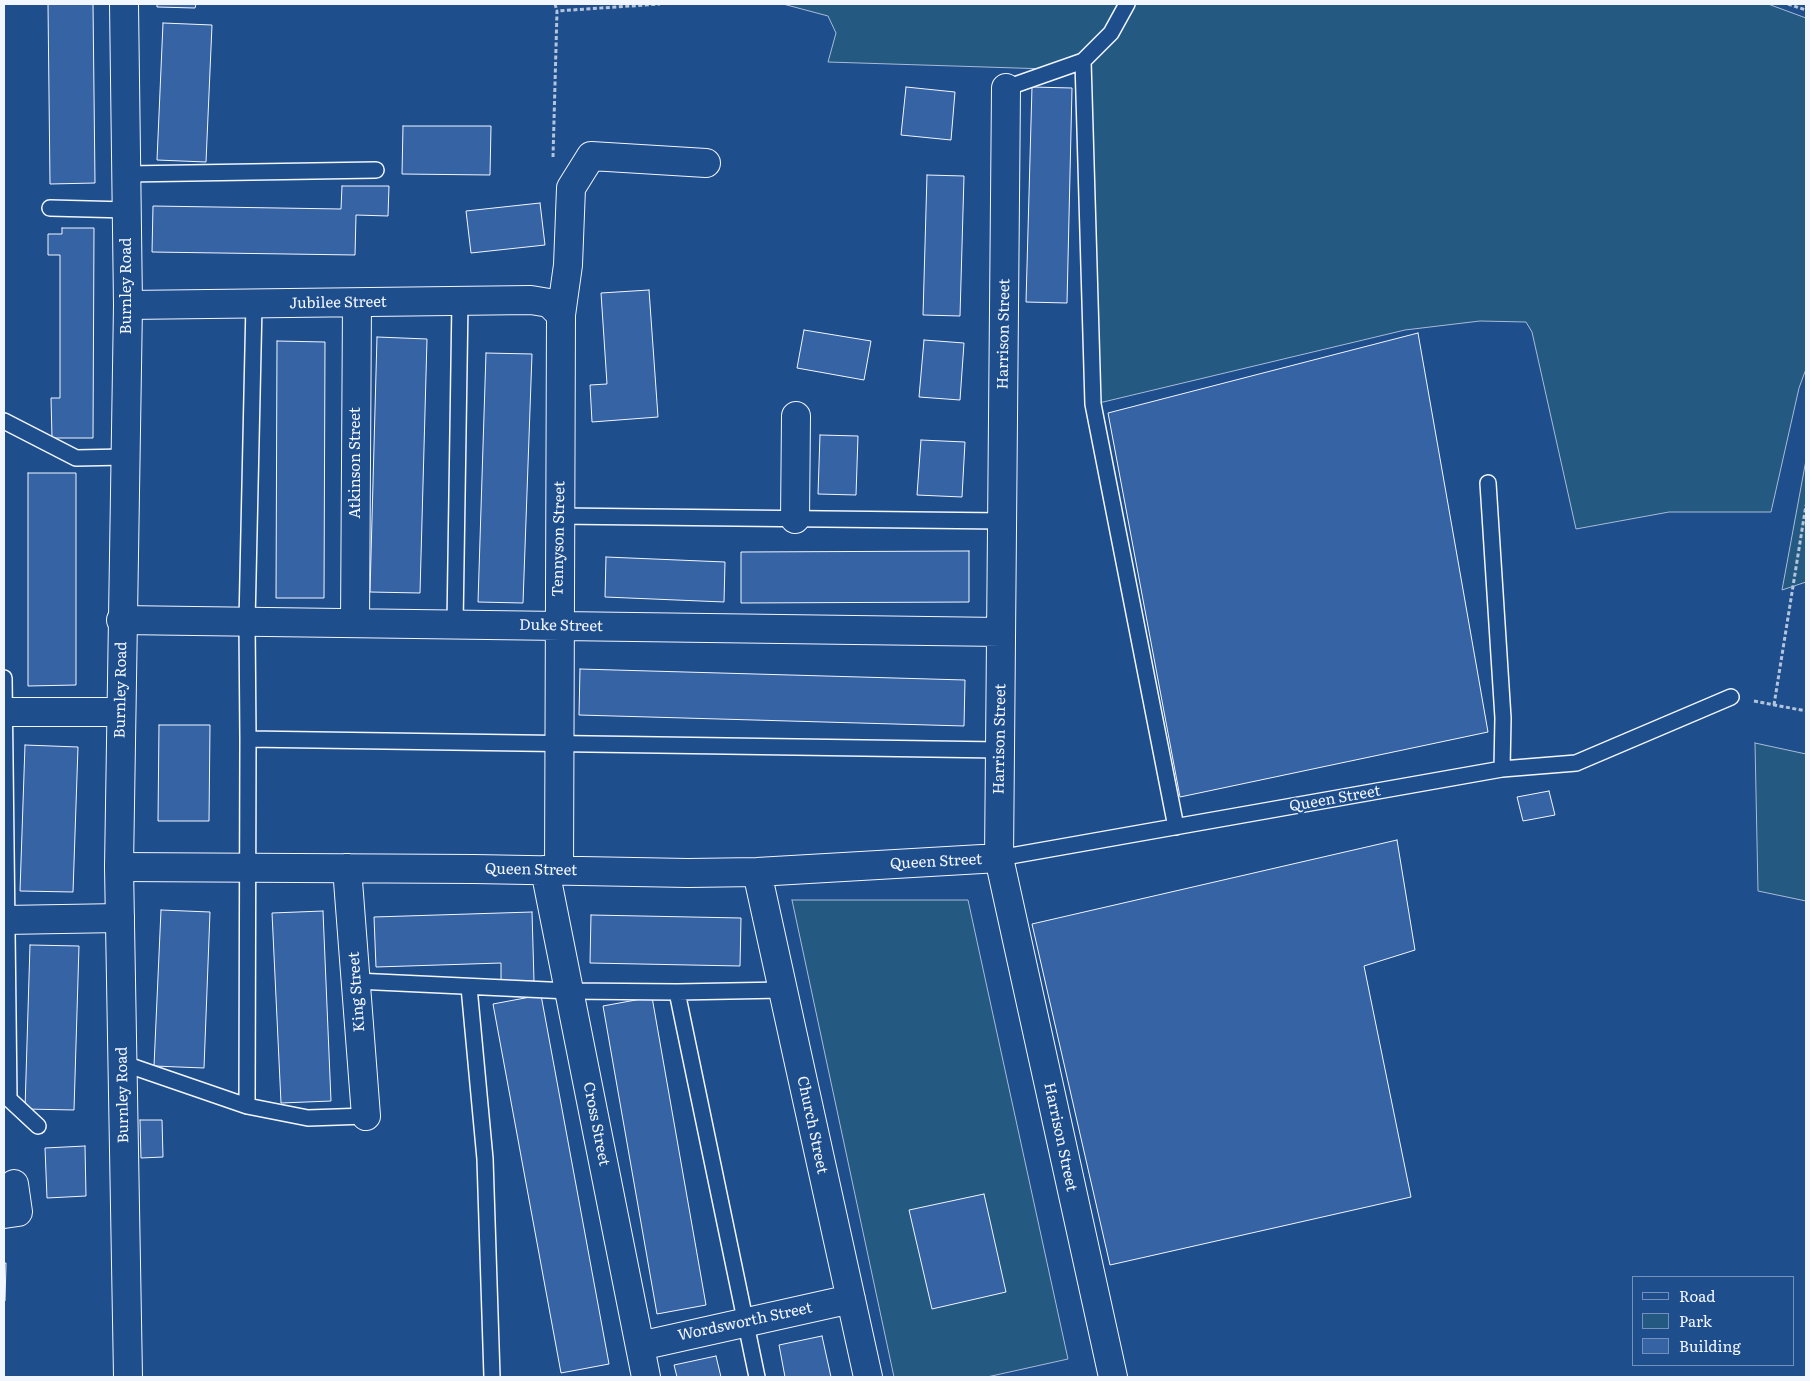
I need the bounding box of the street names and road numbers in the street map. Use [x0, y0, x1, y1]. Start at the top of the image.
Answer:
street label: Burnley Road [118, 238, 136, 334]
street label: Harrison Street [994, 278, 1014, 390]
street label: Jubilee Street [289, 293, 387, 313]
street label: Atkinson Street [347, 407, 365, 519]
street label: Tennyson Street [549, 481, 569, 597]
street label: Duke Street [519, 616, 603, 636]
street label: Burnley Road [111, 641, 131, 739]
street label: Harrison Street [990, 683, 1010, 795]
street label: Queen Street [1288, 782, 1382, 816]
street label: Queen Street [890, 851, 982, 873]
street label: Queen Street [485, 860, 577, 880]
street label: King Street [345, 951, 369, 1033]
street label: Burnley Road [113, 1046, 133, 1144]
street label: Church Street [793, 1074, 831, 1176]
street label: Cross Street [579, 1080, 613, 1168]
street label: Harrison Street [1040, 1081, 1080, 1193]
street label: Wordsworth Street [676, 1299, 814, 1345]

